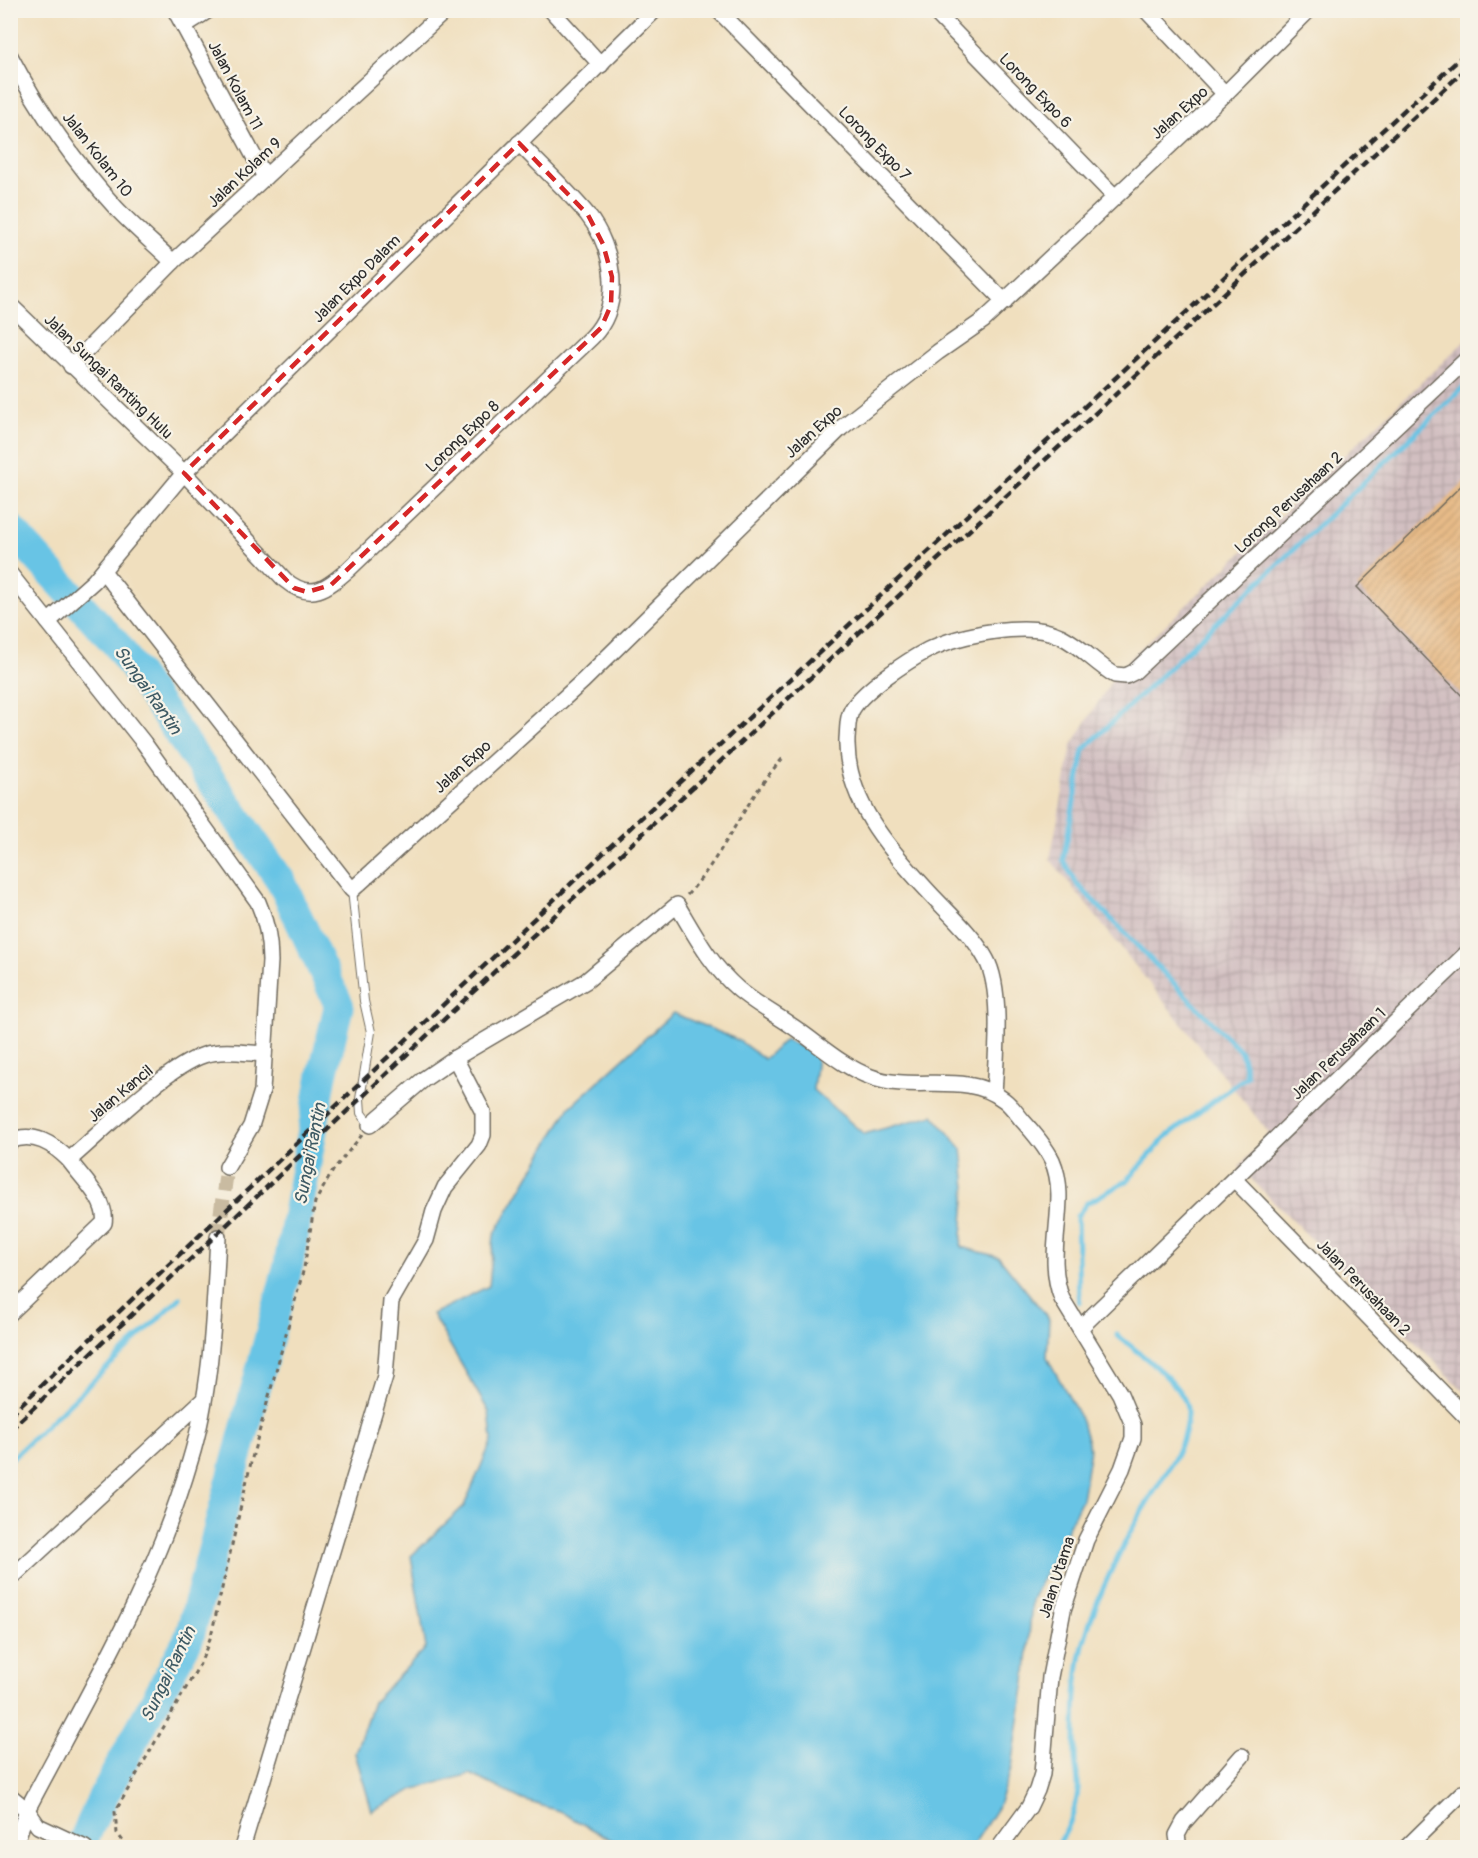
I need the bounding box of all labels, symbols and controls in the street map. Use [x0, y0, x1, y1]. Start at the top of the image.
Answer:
street label: Jalan Kolam 11 [203, 37, 267, 133]
street label: Lorong Expo 6 [995, 49, 1076, 132]
street label: Jalan Expo [1147, 82, 1213, 144]
street label: Lorong Expo 7 [834, 102, 915, 185]
street label: Jalan Kolam 10 [58, 108, 137, 201]
street label: Jalan Kolam 9 [204, 133, 286, 212]
street label: Jalan Expo Dalam [308, 230, 405, 327]
street label: Jalan Sungai Ranting Hulu [40, 310, 177, 443]
street label: Lorong Expo 8 [422, 396, 504, 477]
street label: Jalan Expo [781, 401, 847, 463]
street label: Lorong Perusahaan 2 [1230, 447, 1347, 558]
water label: Sungai Rantin [109, 642, 187, 740]
street label: Jalan Expo [430, 736, 496, 798]
street label: Jalan Perusahaan 1 [1287, 1003, 1390, 1104]
street label: Jalan Kancil [84, 1061, 157, 1127]
water label: Sungai Rantin [289, 1101, 332, 1207]
street label: Jalan Perusahaan 2 [1312, 1235, 1415, 1340]
street label: Jalan Utama [1034, 1534, 1080, 1621]
water label: Sungai Rantin [136, 1622, 202, 1726]

